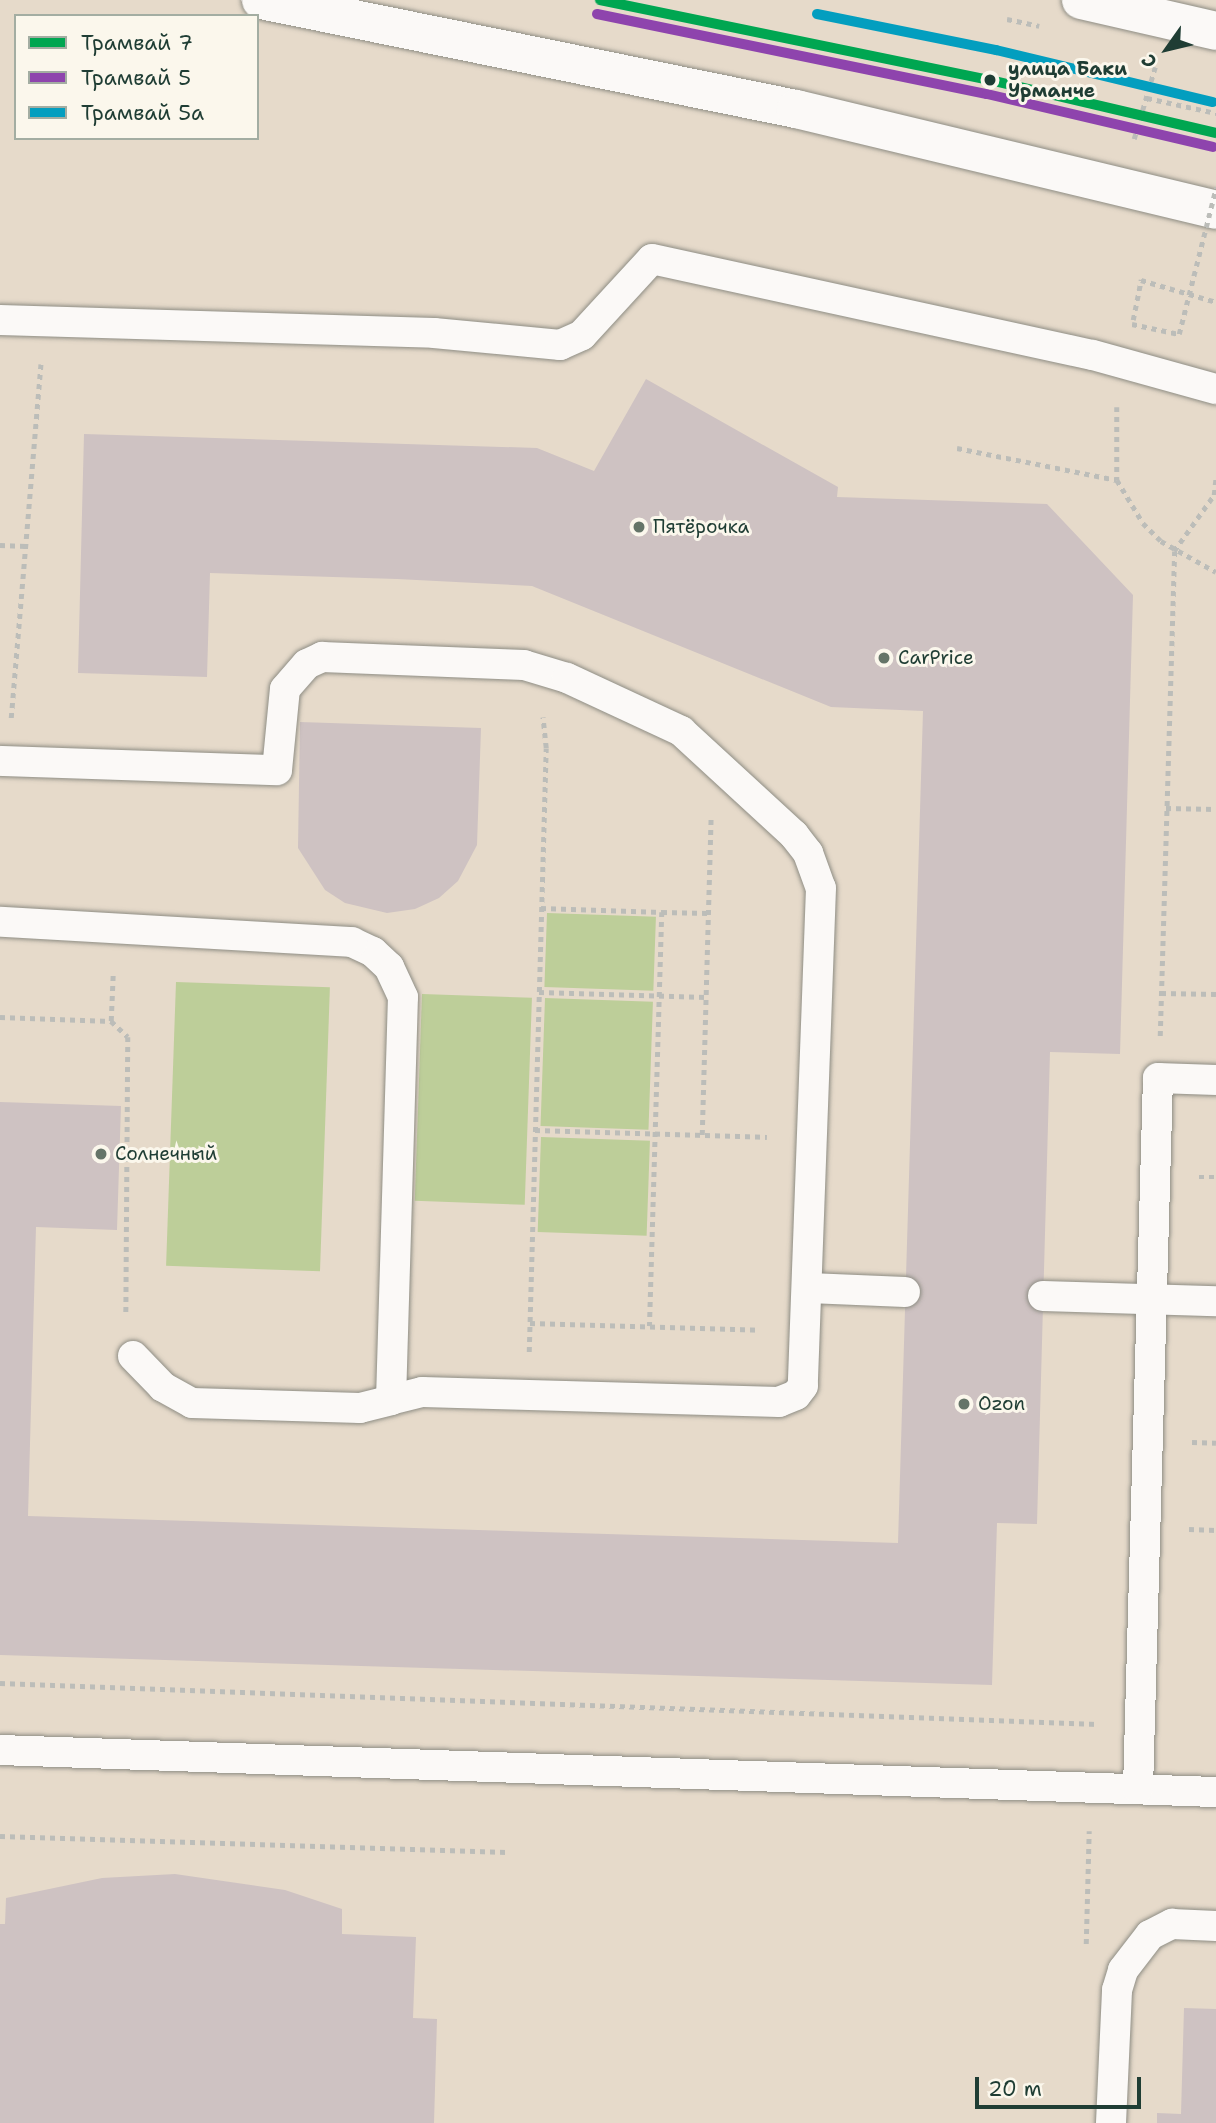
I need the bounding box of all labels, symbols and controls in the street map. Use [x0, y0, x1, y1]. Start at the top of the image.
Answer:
legend [14, 14, 259, 140]
north arrow [1132, 14, 1202, 84]
text: Трамвай 7 [81, 29, 193, 57]
text: С [1136, 49, 1163, 73]
place label: улица Баки Урманче [1008, 58, 1127, 102]
text: Трамвай 5 [81, 64, 191, 92]
marker: улица Баки Урманче [978, 68, 1002, 92]
text: Трамвай 5а [81, 99, 204, 127]
place label: Пятёрочка [653, 516, 749, 538]
marker: Пятёрочка [631, 519, 647, 535]
place label: CarPrice [898, 647, 974, 669]
marker: CarPrice [876, 650, 892, 666]
place label: Солнечный [115, 1143, 217, 1165]
marker: Солнечный [93, 1146, 109, 1162]
place label: Ozon [978, 1393, 1025, 1415]
marker: Ozon [956, 1396, 972, 1412]
scale bar [978, 2064, 1144, 2108]
text: 20 m [988, 2075, 1042, 2103]

